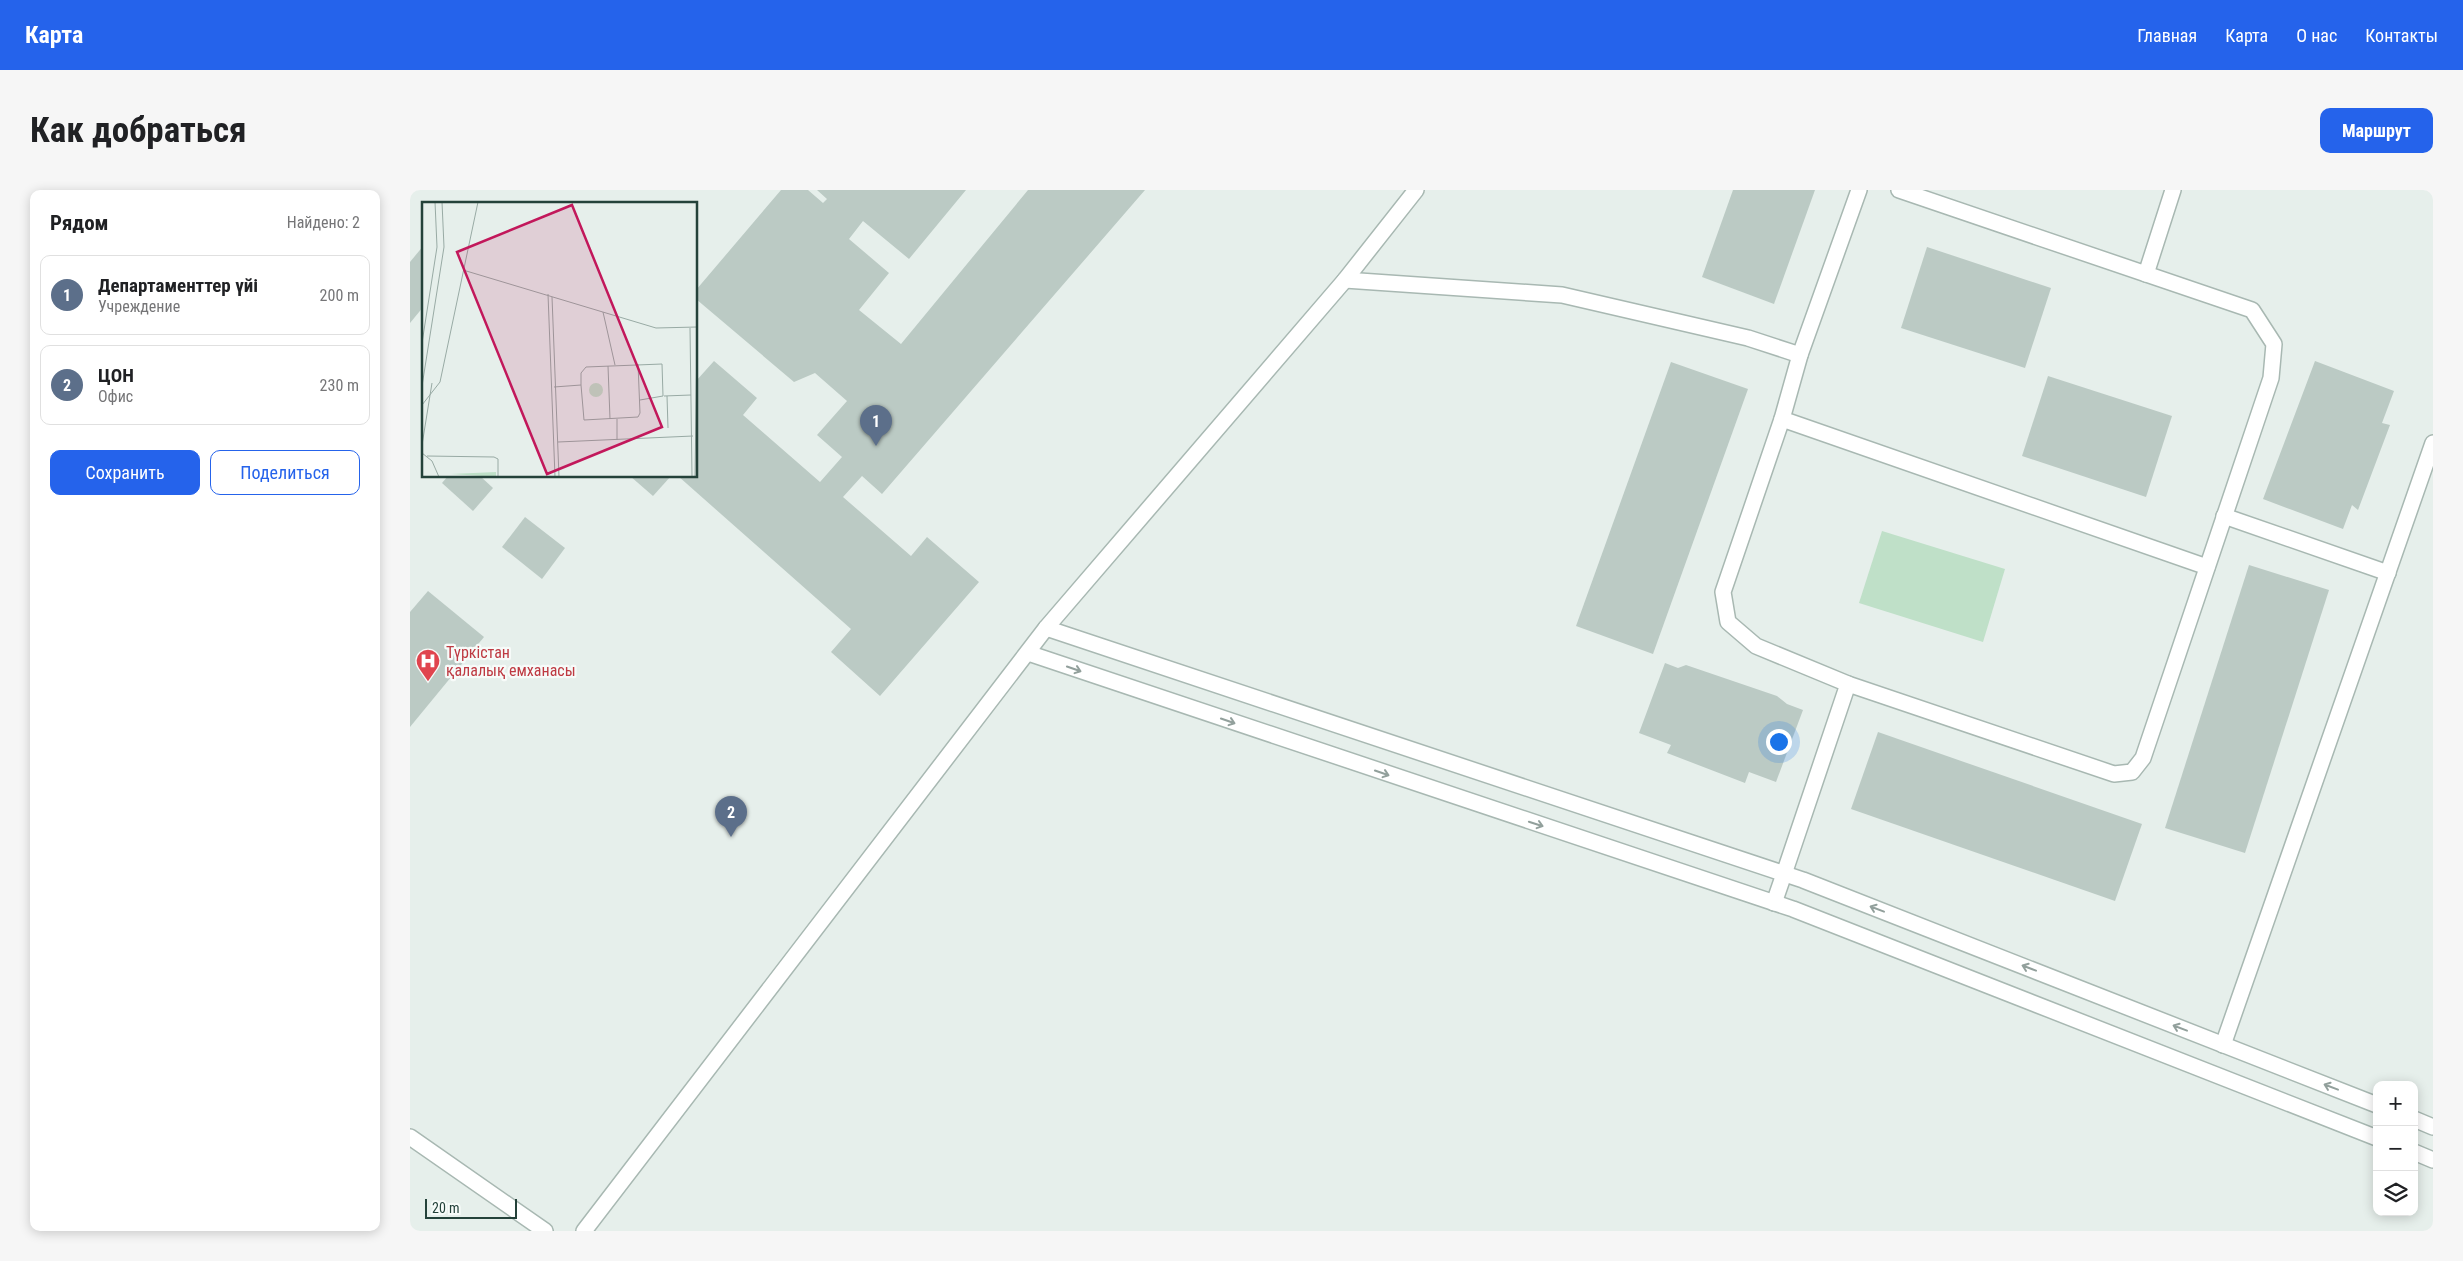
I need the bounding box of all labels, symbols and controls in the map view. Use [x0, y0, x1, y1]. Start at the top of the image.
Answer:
text: Карта [25, 21, 83, 49]
text: Главная [2137, 25, 2197, 46]
text: Карта [2225, 25, 2268, 46]
text: О нас [2296, 25, 2337, 46]
text: Контакты [2365, 25, 2438, 46]
button: Маршрут [2320, 108, 2433, 153]
text: Как добраться [30, 110, 246, 151]
inset map [422, 202, 698, 478]
text: Рядом [50, 211, 109, 235]
text: Найдено: 2 [287, 213, 360, 232]
text: Департаменттер үйі [98, 274, 258, 297]
text: 1 [63, 286, 71, 305]
text: 200 m [320, 286, 359, 305]
text: Учреждение [98, 297, 180, 316]
text: ЦОН [98, 364, 134, 387]
text: 2 [63, 376, 71, 395]
text: 230 m [320, 376, 359, 395]
text: Офис [98, 387, 133, 406]
pin: 1 [860, 405, 892, 446]
button: Сохранить [50, 450, 200, 495]
button: Поделиться [210, 450, 360, 495]
place label: Түркістан қалалық емханасы [446, 643, 576, 680]
hospital icon: Түркістан қалалық емханасы [415, 648, 441, 682]
one-way arrow [1066, 665, 1081, 674]
one-way arrow [1220, 717, 1235, 726]
your location [1766, 729, 1792, 755]
one-way arrow [1374, 769, 1389, 778]
pin: 2 [715, 796, 747, 837]
one-way arrow [1528, 820, 1543, 829]
one-way arrow [1870, 904, 1886, 913]
one-way arrow [2022, 963, 2037, 973]
one-way arrow [2173, 1023, 2188, 1032]
map controls [2373, 1081, 2418, 1216]
button: + [2373, 1081, 2418, 1126]
one-way arrow [2324, 1082, 2339, 1091]
button: − [2373, 1126, 2418, 1171]
button: layers [2373, 1171, 2418, 1216]
scale bar [425, 1196, 518, 1219]
text: 20 m [432, 1200, 460, 1216]

